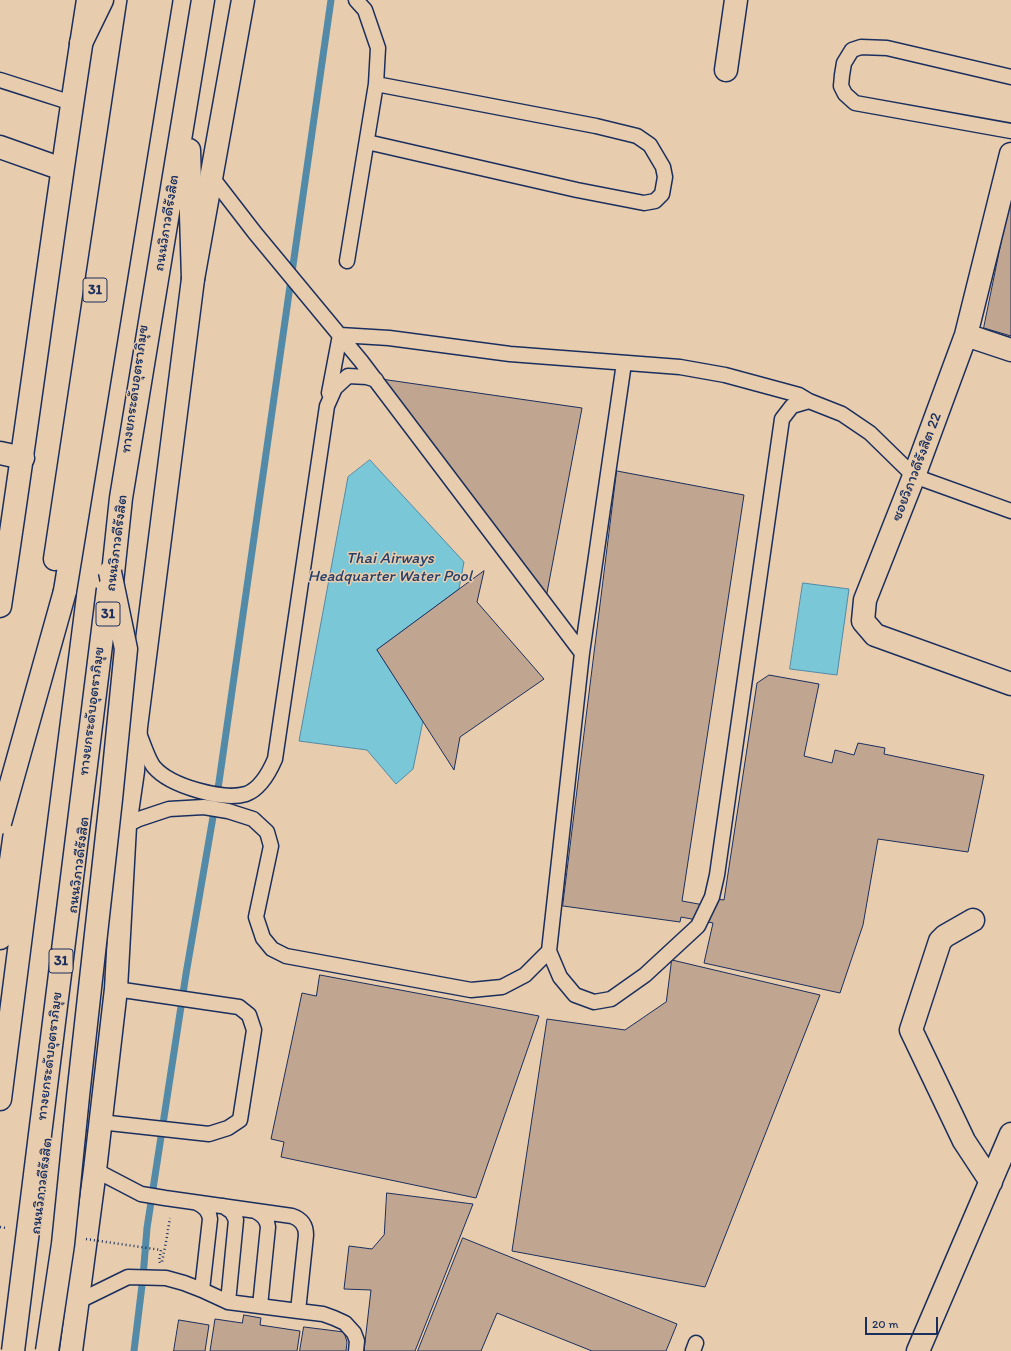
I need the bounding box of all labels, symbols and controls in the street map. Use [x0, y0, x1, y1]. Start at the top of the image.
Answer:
street label: ถนนวิภาวดีรังสิต [150, 173, 184, 273]
road number: 31 [83, 278, 107, 302]
street label: ทางยกระดับอุตราภิมุข [117, 324, 153, 454]
street label: ซอยวิภาวดีรังสิต 22 [888, 410, 946, 524]
street label: ถนนวิภาวดีรังสิต [102, 494, 132, 592]
water label: Thai Airways Headquarter Water Pool [308, 549, 472, 587]
road number: 31 [96, 602, 120, 626]
street label: ทางยกระดับอุตราภิมุข [75, 646, 109, 776]
street label: ถนนวิภาวดีรังสิต [64, 816, 94, 914]
road number: 31 [49, 949, 73, 973]
street label: ทางยกระดับอุตราภิมุข [33, 991, 67, 1121]
street label: ถนนวิภาวดีรังสิต [27, 1137, 57, 1235]
scale bar [867, 1309, 940, 1335]
text: 20 m [872, 1317, 899, 1331]

